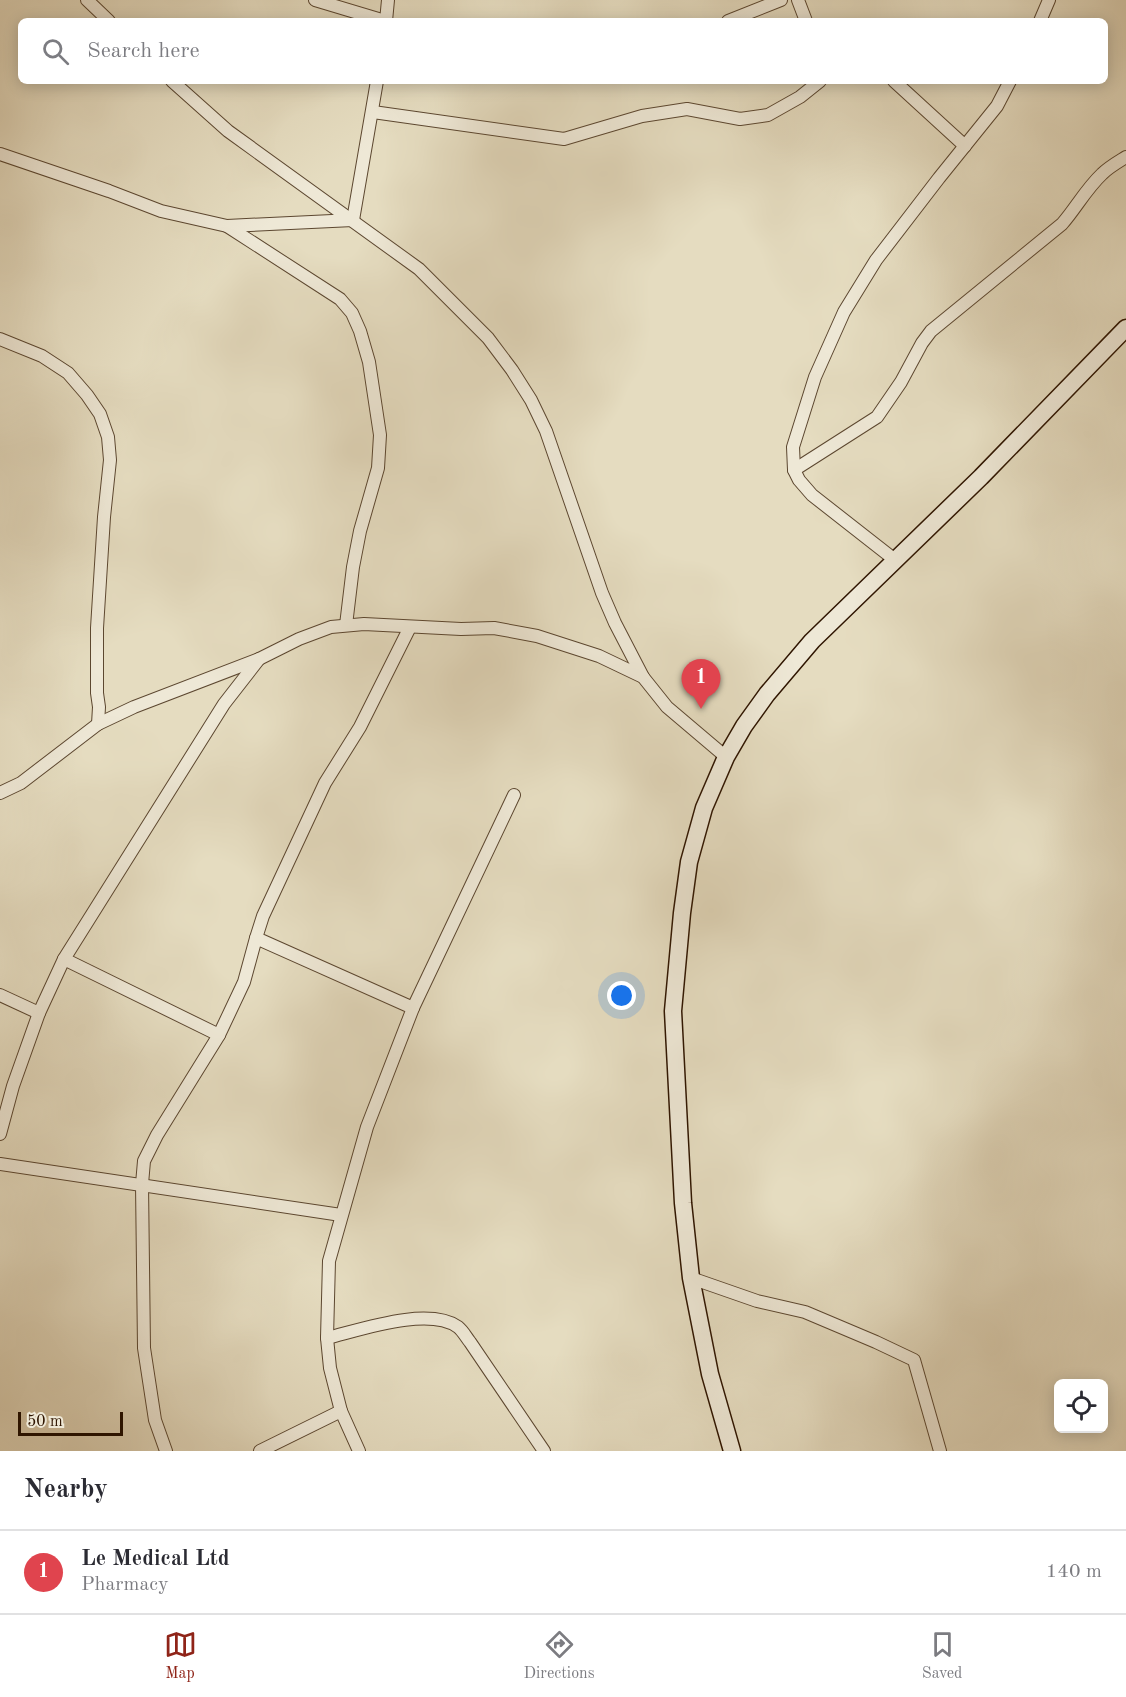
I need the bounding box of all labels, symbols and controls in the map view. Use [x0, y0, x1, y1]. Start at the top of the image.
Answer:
search box [18, 18, 1108, 84]
icon: search [39, 35, 72, 68]
text: Search here [87, 40, 200, 62]
pin: 1 [682, 660, 720, 709]
your location [607, 981, 636, 1010]
map controls [1054, 1379, 1108, 1433]
button: locate [1054, 1379, 1108, 1433]
scale bar [18, 1409, 123, 1436]
text: 50 m [27, 1414, 63, 1430]
text: Nearby [24, 1477, 108, 1503]
text: Le Medical Ltd [81, 1548, 230, 1570]
text: 1 [38, 1562, 49, 1582]
text: 140 m [1046, 1562, 1102, 1582]
text: Pharmacy [81, 1575, 169, 1595]
tab: Map [164, 1628, 197, 1684]
tab: Directions [524, 1628, 595, 1684]
tab: Saved [922, 1628, 962, 1684]

